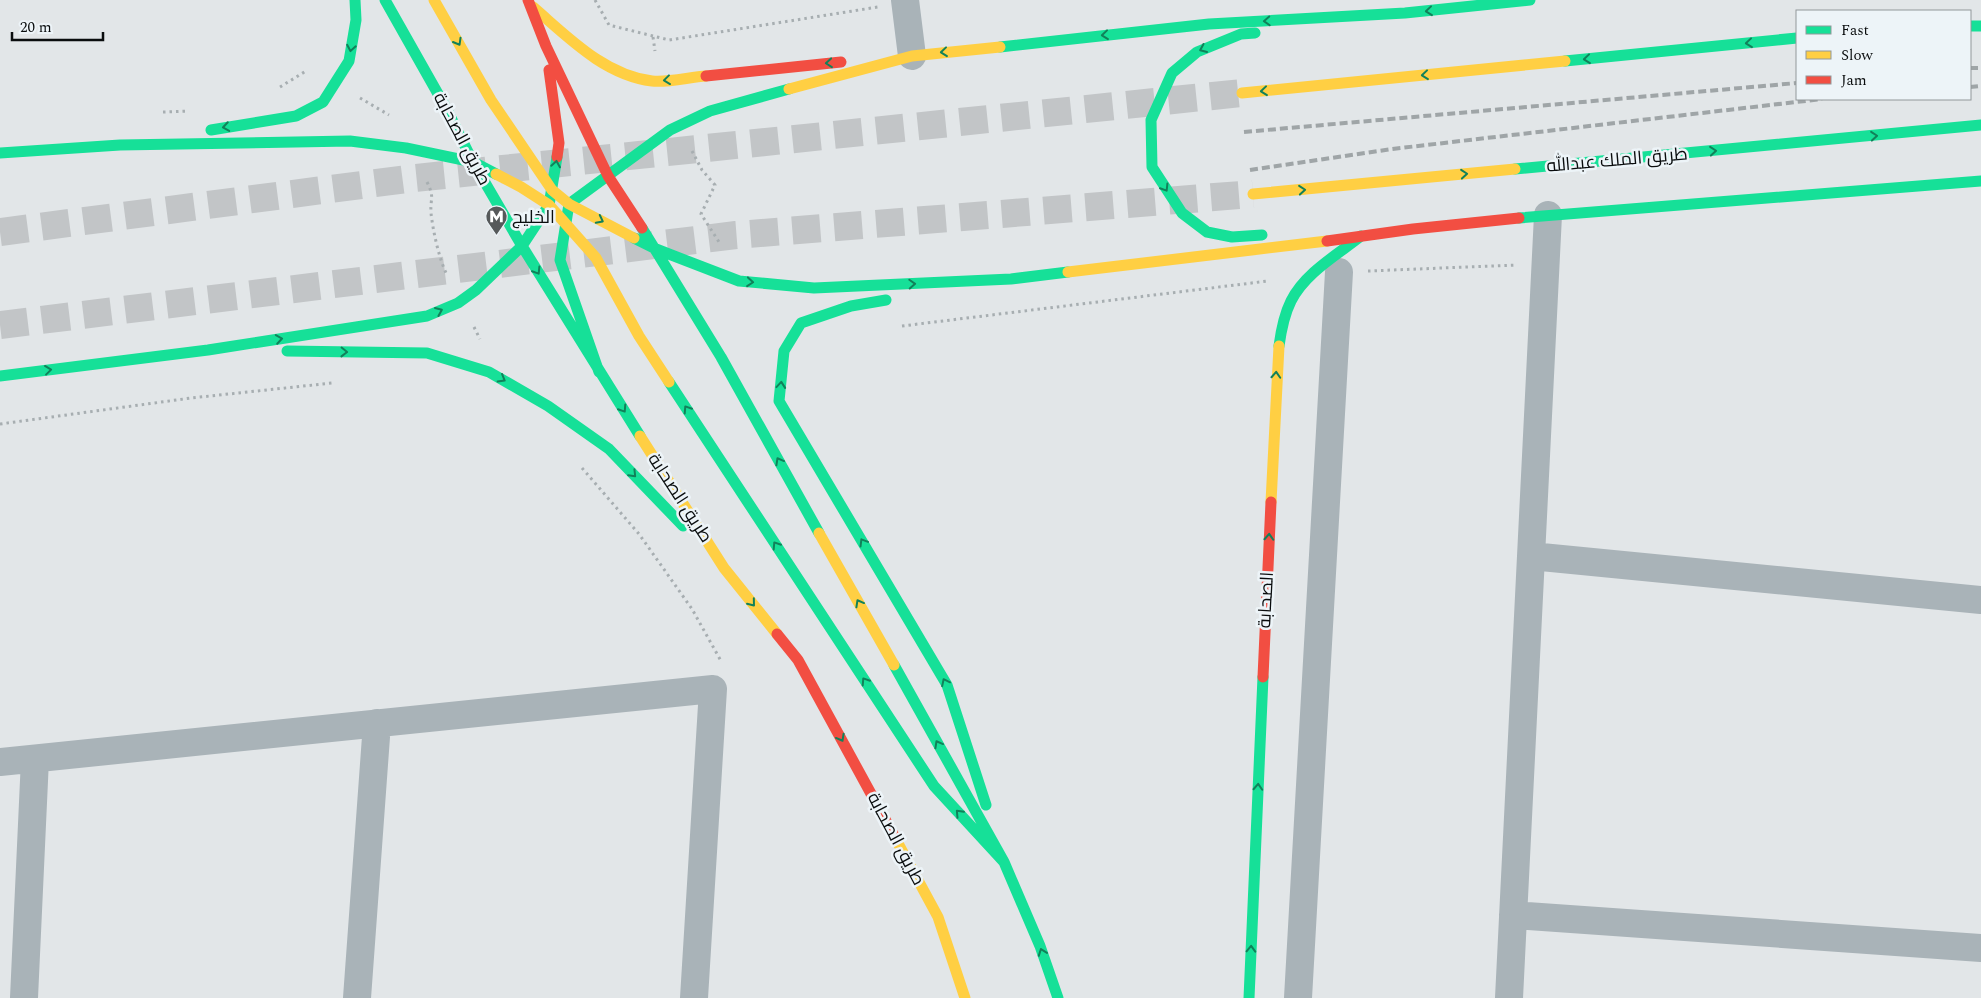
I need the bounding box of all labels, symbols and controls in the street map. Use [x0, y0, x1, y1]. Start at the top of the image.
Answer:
one-way arrow [1425, 5, 1433, 16]
scale bar [12, 10, 104, 42]
legend [1796, 10, 1971, 100]
one-way arrow [1263, 15, 1271, 26]
text: 20 m [20, 16, 52, 39]
text: Fast [1841, 19, 1869, 42]
one-way arrow [1101, 29, 1109, 40]
one-way arrow [452, 37, 462, 46]
one-way arrow [1744, 37, 1752, 48]
one-way arrow [1199, 43, 1208, 54]
one-way arrow [346, 44, 356, 53]
text: Slow [1841, 44, 1873, 67]
one-way arrow [940, 47, 948, 58]
one-way arrow [1583, 53, 1591, 64]
one-way arrow [824, 57, 832, 68]
one-way arrow [1421, 69, 1429, 80]
text: Jam [1841, 69, 1867, 92]
one-way arrow [663, 74, 671, 85]
one-way arrow [1259, 85, 1267, 96]
street label: طريق الصحابة [426, 88, 498, 190]
one-way arrow [222, 122, 230, 132]
one-way arrow [1871, 130, 1879, 141]
street label: طريق الملك عبدالله [1545, 140, 1689, 180]
one-way arrow [1709, 146, 1717, 157]
one-way arrow [550, 160, 560, 169]
one-way arrow [1460, 169, 1468, 180]
one-way arrow [1159, 183, 1169, 192]
one-way arrow [1298, 185, 1306, 196]
place label: الخليج [512, 204, 555, 231]
metro station icon: الخليج [484, 205, 508, 236]
one-way arrow [595, 214, 604, 224]
one-way arrow [531, 266, 541, 275]
one-way arrow [746, 276, 754, 287]
one-way arrow [908, 279, 916, 289]
one-way arrow [434, 307, 443, 318]
one-way arrow [275, 334, 283, 345]
one-way arrow [340, 346, 348, 357]
one-way arrow [45, 365, 53, 376]
one-way arrow [1270, 371, 1281, 379]
one-way arrow [496, 373, 505, 383]
one-way arrow [775, 381, 786, 389]
one-way arrow [617, 404, 626, 413]
one-way arrow [684, 405, 693, 414]
street label: طريق الصحابة [641, 448, 719, 548]
one-way arrow [775, 457, 785, 466]
one-way arrow [627, 468, 636, 477]
one-way arrow [1263, 533, 1274, 541]
one-way arrow [859, 539, 869, 548]
one-way arrow [773, 541, 782, 550]
street label: الصحابة [1251, 571, 1281, 629]
one-way arrow [746, 597, 755, 606]
one-way arrow [855, 599, 865, 608]
one-way arrow [862, 677, 871, 686]
one-way arrow [941, 679, 951, 688]
one-way arrow [835, 733, 845, 742]
one-way arrow [934, 741, 944, 750]
one-way arrow [1252, 783, 1263, 791]
street label: طريق الصحابة [860, 788, 932, 890]
one-way arrow [956, 809, 965, 818]
one-way arrow [1246, 945, 1256, 953]
one-way arrow [1038, 948, 1048, 957]

